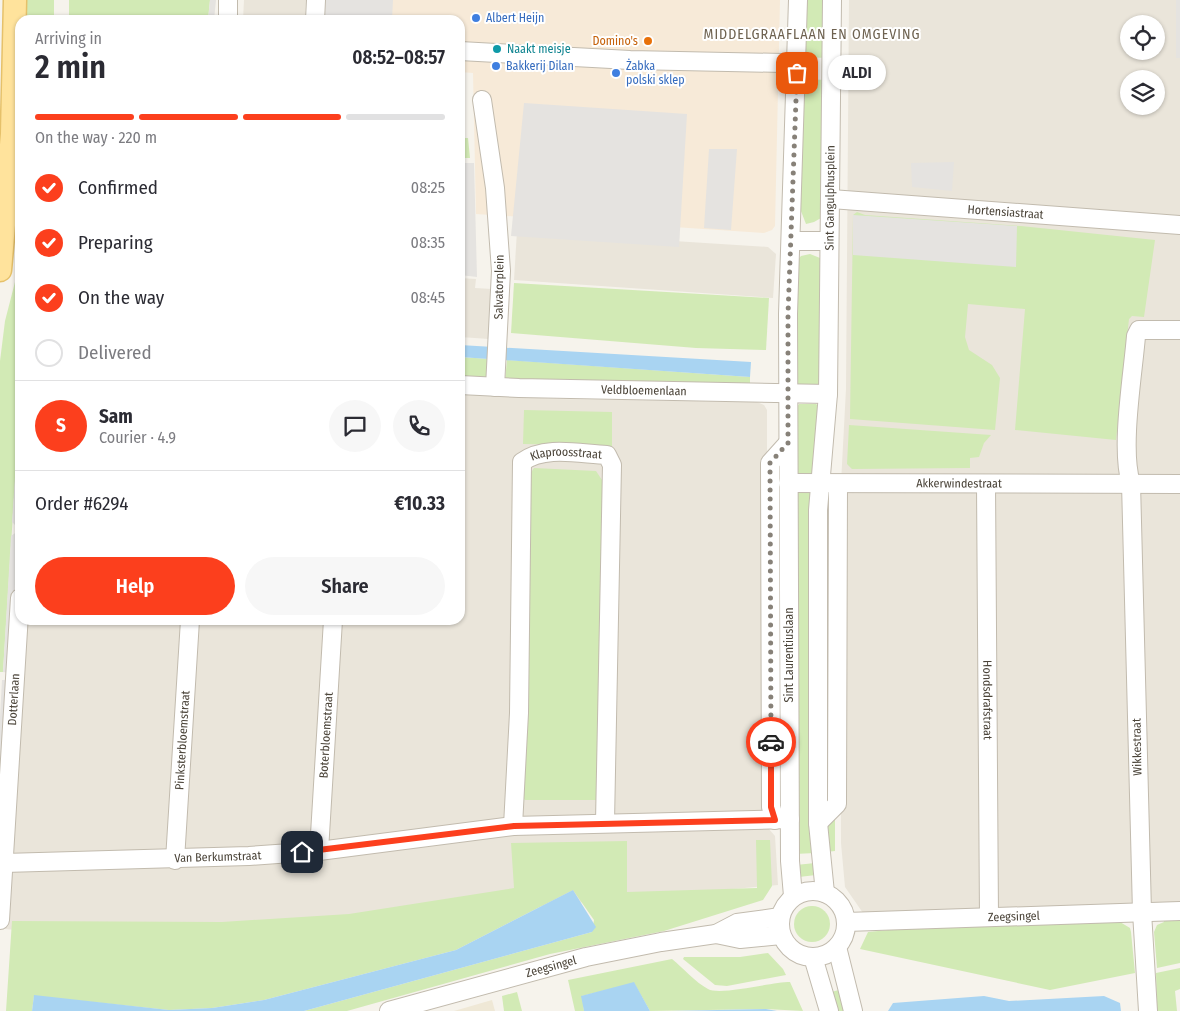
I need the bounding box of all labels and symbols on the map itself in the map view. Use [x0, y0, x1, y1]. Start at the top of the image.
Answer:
place label: Albert Heijn [486, 11, 544, 25]
marker: Albert Heijn [470, 12, 482, 24]
district label: MIDDELGRAAFLAAN EN OMGEVING [703, 26, 921, 43]
place label: Domino's [593, 34, 638, 48]
marker: Domino's [642, 35, 654, 47]
place label: Naakt meisje [507, 42, 571, 56]
marker: Naakt meisje [491, 43, 503, 55]
pin [776, 52, 818, 94]
callout: ALDI [827, 56, 884, 90]
place label: Żabka polski sklep [626, 58, 685, 87]
place label: Bakkerij Dilan [506, 59, 574, 73]
marker: Bakkerij Dilan [490, 60, 502, 72]
marker: Żabka polski sklep [610, 67, 622, 79]
street label: Sint Gangulphusplein [822, 145, 838, 250]
street label: Hortensiastraat [967, 202, 1044, 222]
street label: Salvatorplein [491, 254, 507, 320]
street label: Veldbloemenlaan [601, 383, 687, 398]
street label: Klaproosstraat [528, 445, 602, 463]
street label: Akkerwindestraat [916, 476, 1002, 491]
street label: Sint Laurentiuslaan [782, 607, 796, 703]
street label: Hondsdrafstraat [980, 660, 995, 740]
street label: Dotterlaan [5, 673, 22, 726]
street label: Pinksterbloemstraat [172, 690, 193, 790]
street label: Boterbloemstraat [316, 692, 336, 779]
courier [746, 717, 796, 767]
street label: Wikkestraat [1129, 718, 1145, 776]
pin [281, 831, 323, 873]
street label: Van Berkumstraat [174, 848, 262, 865]
street label: Zeegsingel [988, 909, 1040, 924]
street label: Zeegsingel [524, 953, 578, 980]

